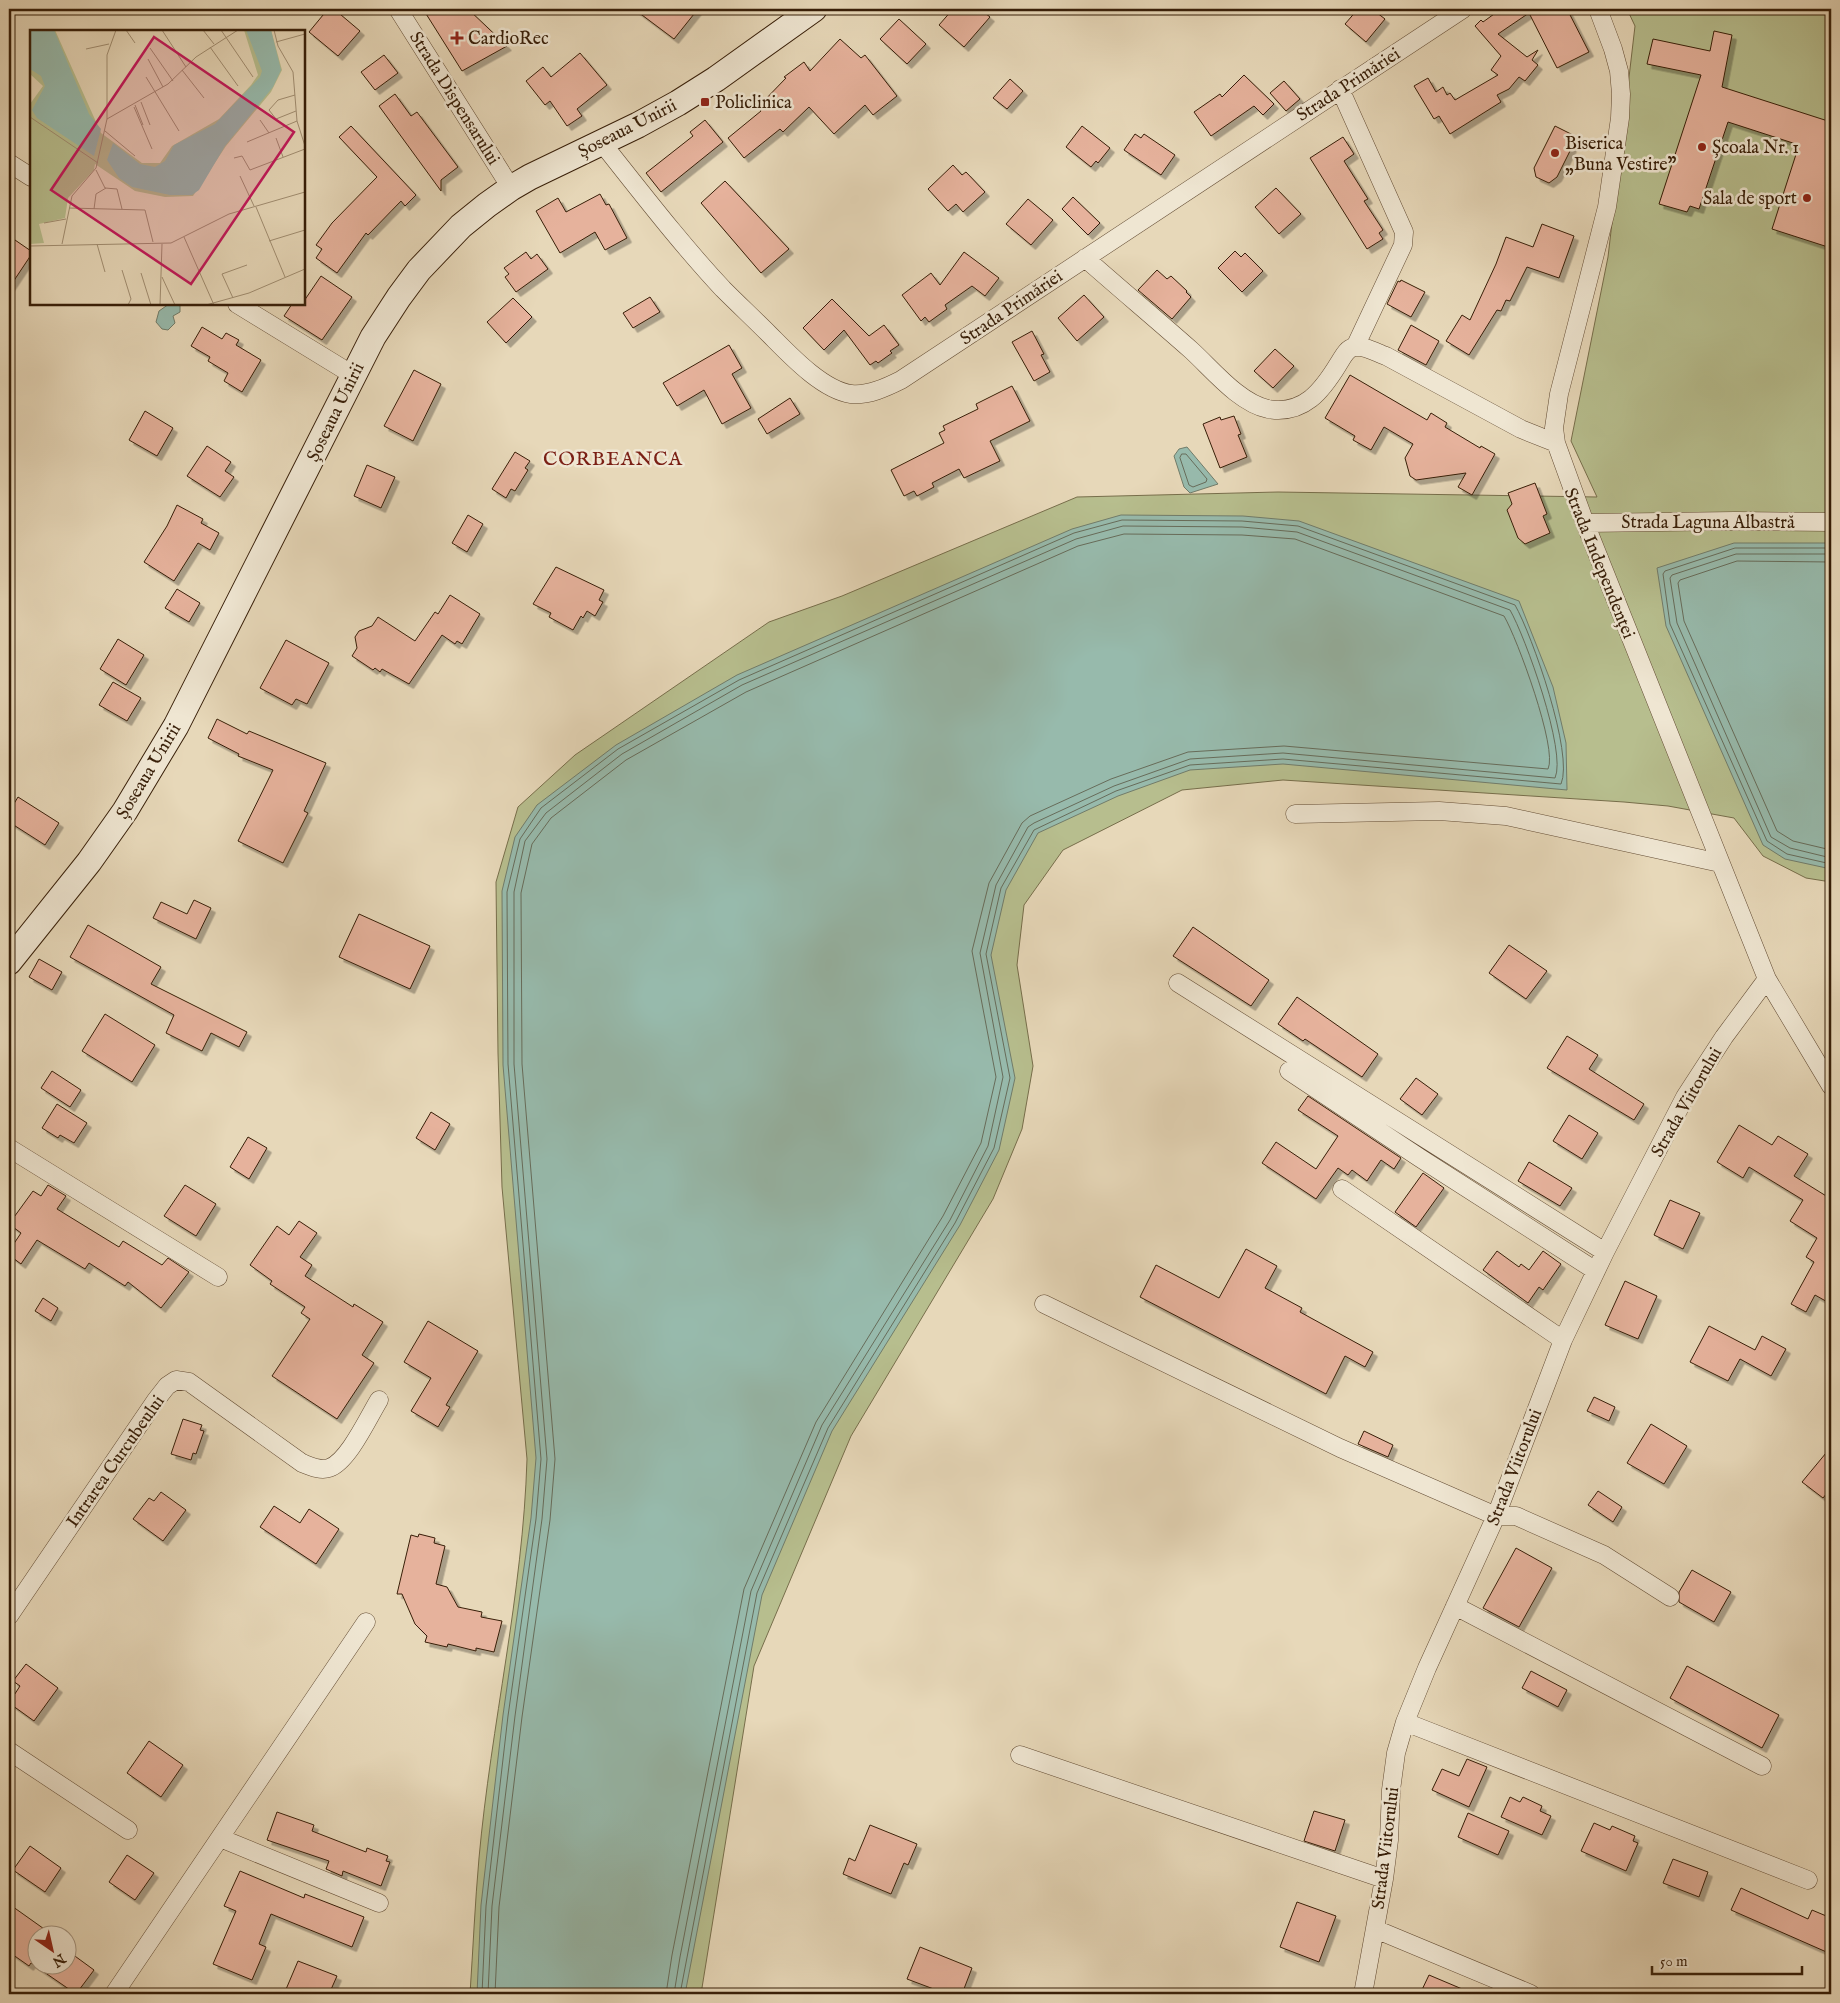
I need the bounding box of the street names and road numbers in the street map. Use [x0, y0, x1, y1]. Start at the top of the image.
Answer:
street label: Strada Dispensarului [403, 28, 504, 170]
street label: Strada Primăriei [1293, 43, 1405, 127]
street label: Șoseaua Unirii [574, 95, 681, 164]
street label: Strada Primăriei [956, 265, 1068, 351]
street label: Șoseaua Unirii [302, 359, 370, 466]
street label: Strada Independenței [1558, 485, 1639, 642]
street label: Strada Laguna Albastră [1621, 512, 1795, 535]
street label: Șoseaua Unirii [112, 720, 187, 824]
street label: Strada Viitorului [1647, 1044, 1728, 1162]
street label: Intrarea Curcubeului [62, 1391, 171, 1533]
street label: Strada Viitorului [1483, 1406, 1548, 1529]
street label: Strada Viitorului [1368, 1785, 1405, 1911]

